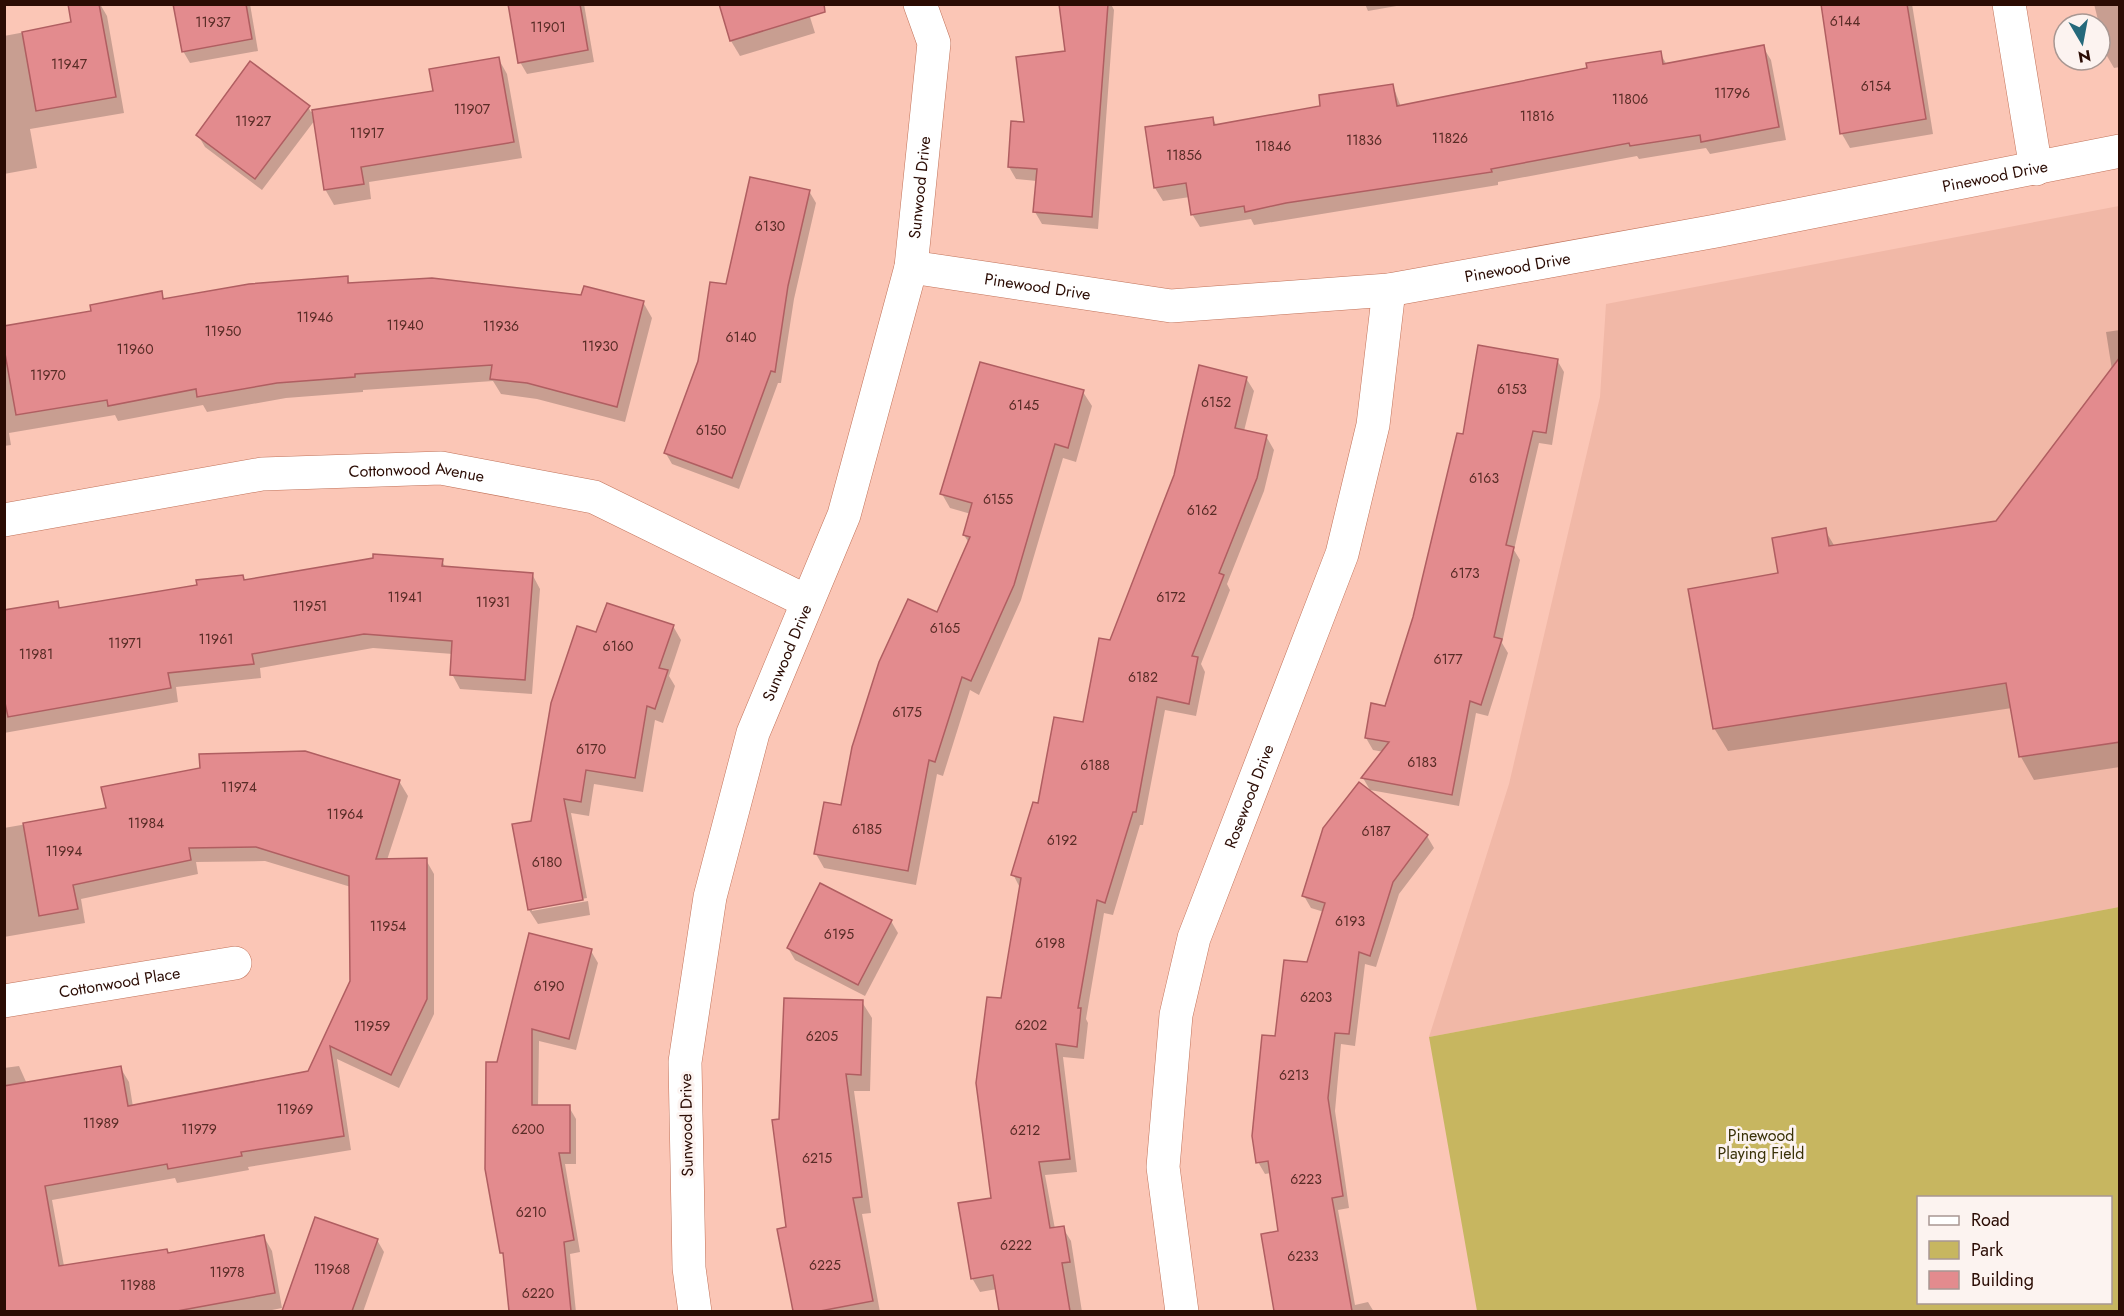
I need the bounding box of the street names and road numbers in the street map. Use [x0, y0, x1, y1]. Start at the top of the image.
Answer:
street label: Sunwood Drive [903, 135, 936, 240]
street label: Pinewood Drive [1940, 155, 2050, 198]
street label: Pinewood Drive [1463, 246, 1572, 288]
street label: Pinewood Drive [983, 267, 1092, 306]
street label: Cottonwood Avenue [348, 457, 486, 488]
street label: Sunwood Drive [757, 601, 818, 705]
street label: Rosewood Drive [1219, 741, 1280, 852]
street label: Cottonwood Place [57, 961, 182, 1004]
street label: Sunwood Drive [674, 1073, 699, 1177]

